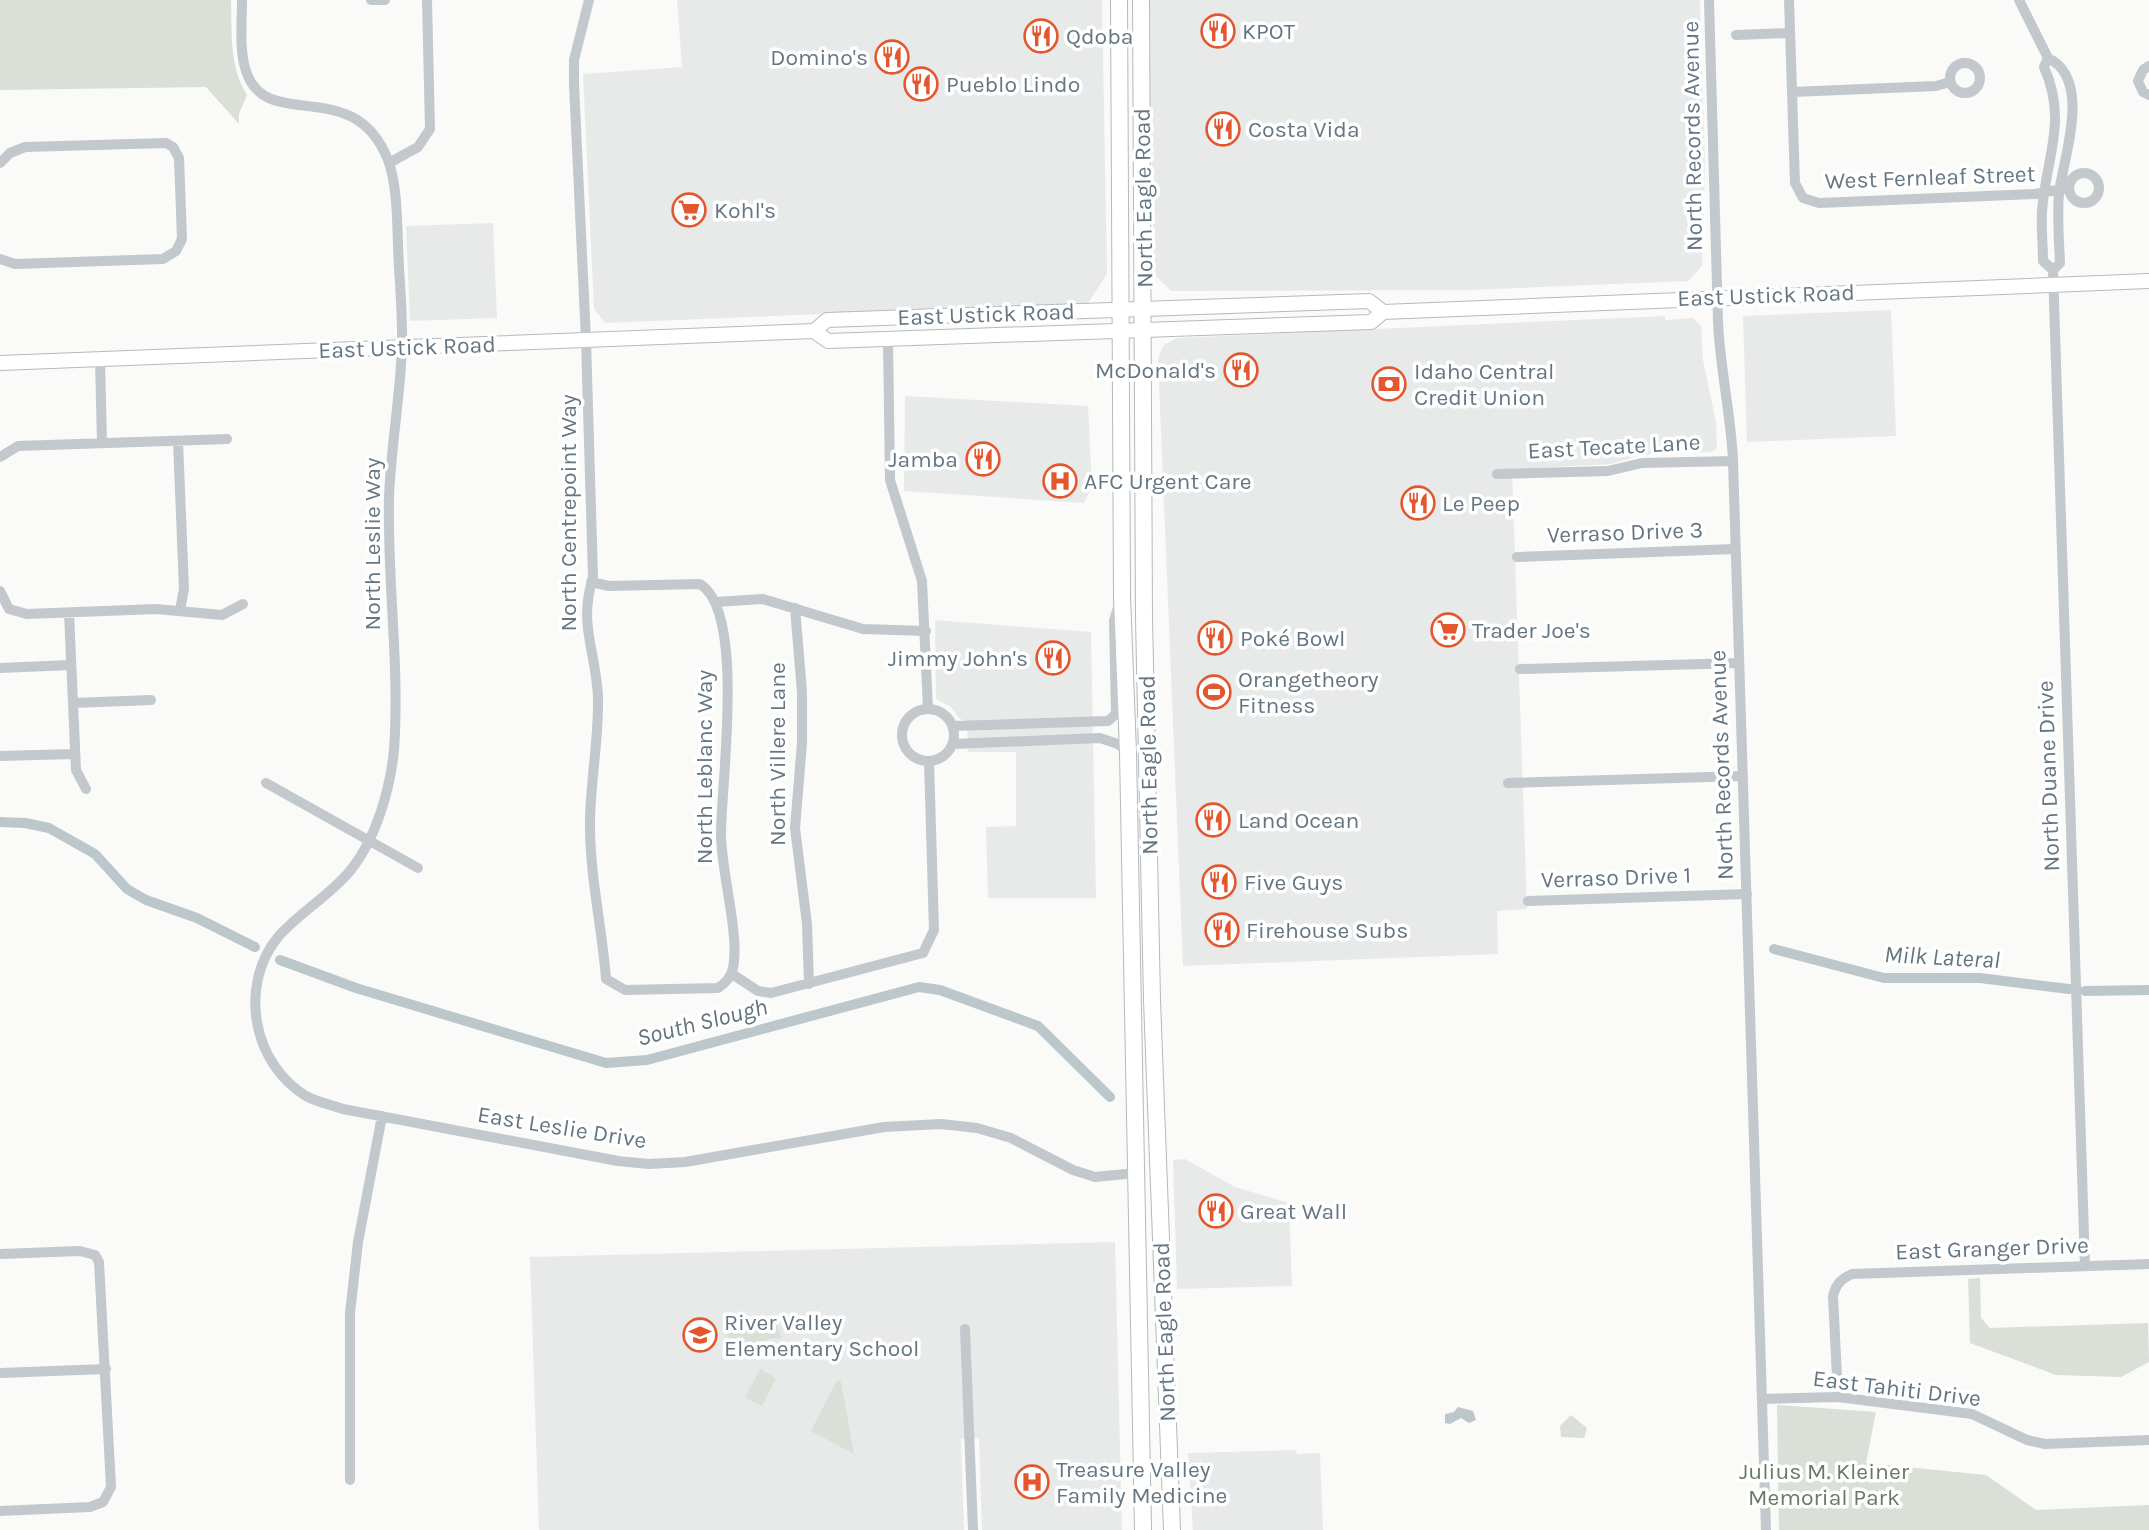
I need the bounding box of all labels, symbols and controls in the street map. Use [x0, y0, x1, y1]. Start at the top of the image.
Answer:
restaurant icon: KPOT [1199, 12, 1237, 50]
restaurant icon: Qdoba [1022, 17, 1060, 55]
place label: KPOT [1242, 18, 1296, 45]
street label: North Records Avenue [1677, 21, 1708, 251]
place label: Qdoba [1066, 23, 1133, 50]
restaurant icon: Domino's [873, 38, 911, 76]
place label: Domino's [770, 44, 868, 71]
restaurant icon: Pueblo Lindo [902, 65, 940, 103]
place label: Pueblo Lindo [946, 71, 1080, 98]
street label: North Eagle Road [1128, 108, 1159, 288]
restaurant icon: Costa Vida [1204, 110, 1242, 148]
place label: Costa Vida [1248, 116, 1360, 143]
street label: West Fernleaf Street [1824, 160, 2036, 195]
supermarket icon: Kohl's [670, 191, 708, 229]
place label: Kohl's [714, 197, 776, 224]
street label: East Ustick Road [1677, 279, 1855, 312]
street label: East Ustick Road [897, 298, 1075, 331]
street label: East Ustick Road [318, 331, 496, 364]
restaurant icon: McDonald's [1222, 351, 1260, 389]
place label: McDonald's [1095, 357, 1216, 384]
place label: Idaho Central Credit Union [1414, 358, 1555, 411]
bank icon: Idaho Central Credit Union [1370, 365, 1408, 403]
street label: North Centrepoint Way [555, 394, 582, 632]
street label: East Tecate Lane [1527, 428, 1701, 465]
restaurant icon: Jamba [964, 440, 1002, 478]
place label: Jamba [888, 446, 958, 473]
street label: North Leslie Way [359, 457, 386, 631]
hospital icon: AFC Urgent Care [1041, 462, 1079, 500]
place label: AFC Urgent Care [1084, 468, 1251, 495]
restaurant icon: Le Peep [1399, 484, 1437, 522]
place label: Le Peep [1442, 490, 1520, 517]
street label: Verraso Drive 3 [1547, 516, 1704, 549]
supermarket icon: Trader Joe's [1429, 611, 1467, 649]
place label: Trader Joe's [1472, 617, 1591, 644]
restaurant icon: Poké Bowl [1196, 619, 1234, 657]
place label: Poké Bowl [1240, 625, 1346, 652]
restaurant icon: Jimmy John's [1034, 639, 1072, 677]
place label: Jimmy John's [888, 645, 1028, 672]
street label: North Records Avenue [1704, 650, 1739, 880]
street label: North Villere Lane [764, 662, 791, 846]
place label: Orangetheory Fitness [1238, 666, 1379, 719]
street label: North Leblanc Way [691, 670, 718, 864]
sports icon: Orangetheory Fitness [1195, 673, 1233, 711]
street label: North Eagle Road [1133, 675, 1164, 855]
street label: North Duane Drive [2032, 680, 2065, 872]
restaurant icon: Land Ocean [1194, 801, 1232, 839]
place label: Land Ocean [1238, 807, 1359, 834]
street label: Verraso Drive 1 [1540, 861, 1692, 894]
restaurant icon: Five Guys [1200, 863, 1238, 901]
place label: Five Guys [1244, 869, 1343, 896]
restaurant icon: Firehouse Subs [1203, 911, 1241, 949]
place label: Firehouse Subs [1246, 917, 1408, 944]
water label: Milk Lateral [1883, 940, 2001, 974]
water label: South Slough [634, 992, 770, 1052]
street label: East Leslie Drive [476, 1101, 648, 1154]
restaurant icon: Great Wall [1197, 1192, 1235, 1230]
place label: Great Wall [1240, 1198, 1347, 1225]
street label: East Granger Drive [1895, 1232, 2089, 1265]
street label: North Eagle Road [1148, 1242, 1181, 1422]
place label: River Valley Elementary School [724, 1309, 919, 1362]
school or university icon: River Valley Elementary School [681, 1316, 719, 1354]
street label: East Tahiti Drive [1811, 1365, 1983, 1412]
place label: Treasure Valley Family Medicine [1056, 1456, 1227, 1509]
park label: Julius M. Kleiner Memorial Park [1739, 1458, 1910, 1511]
hospital icon: Treasure Valley Family Medicine [1013, 1463, 1051, 1501]

